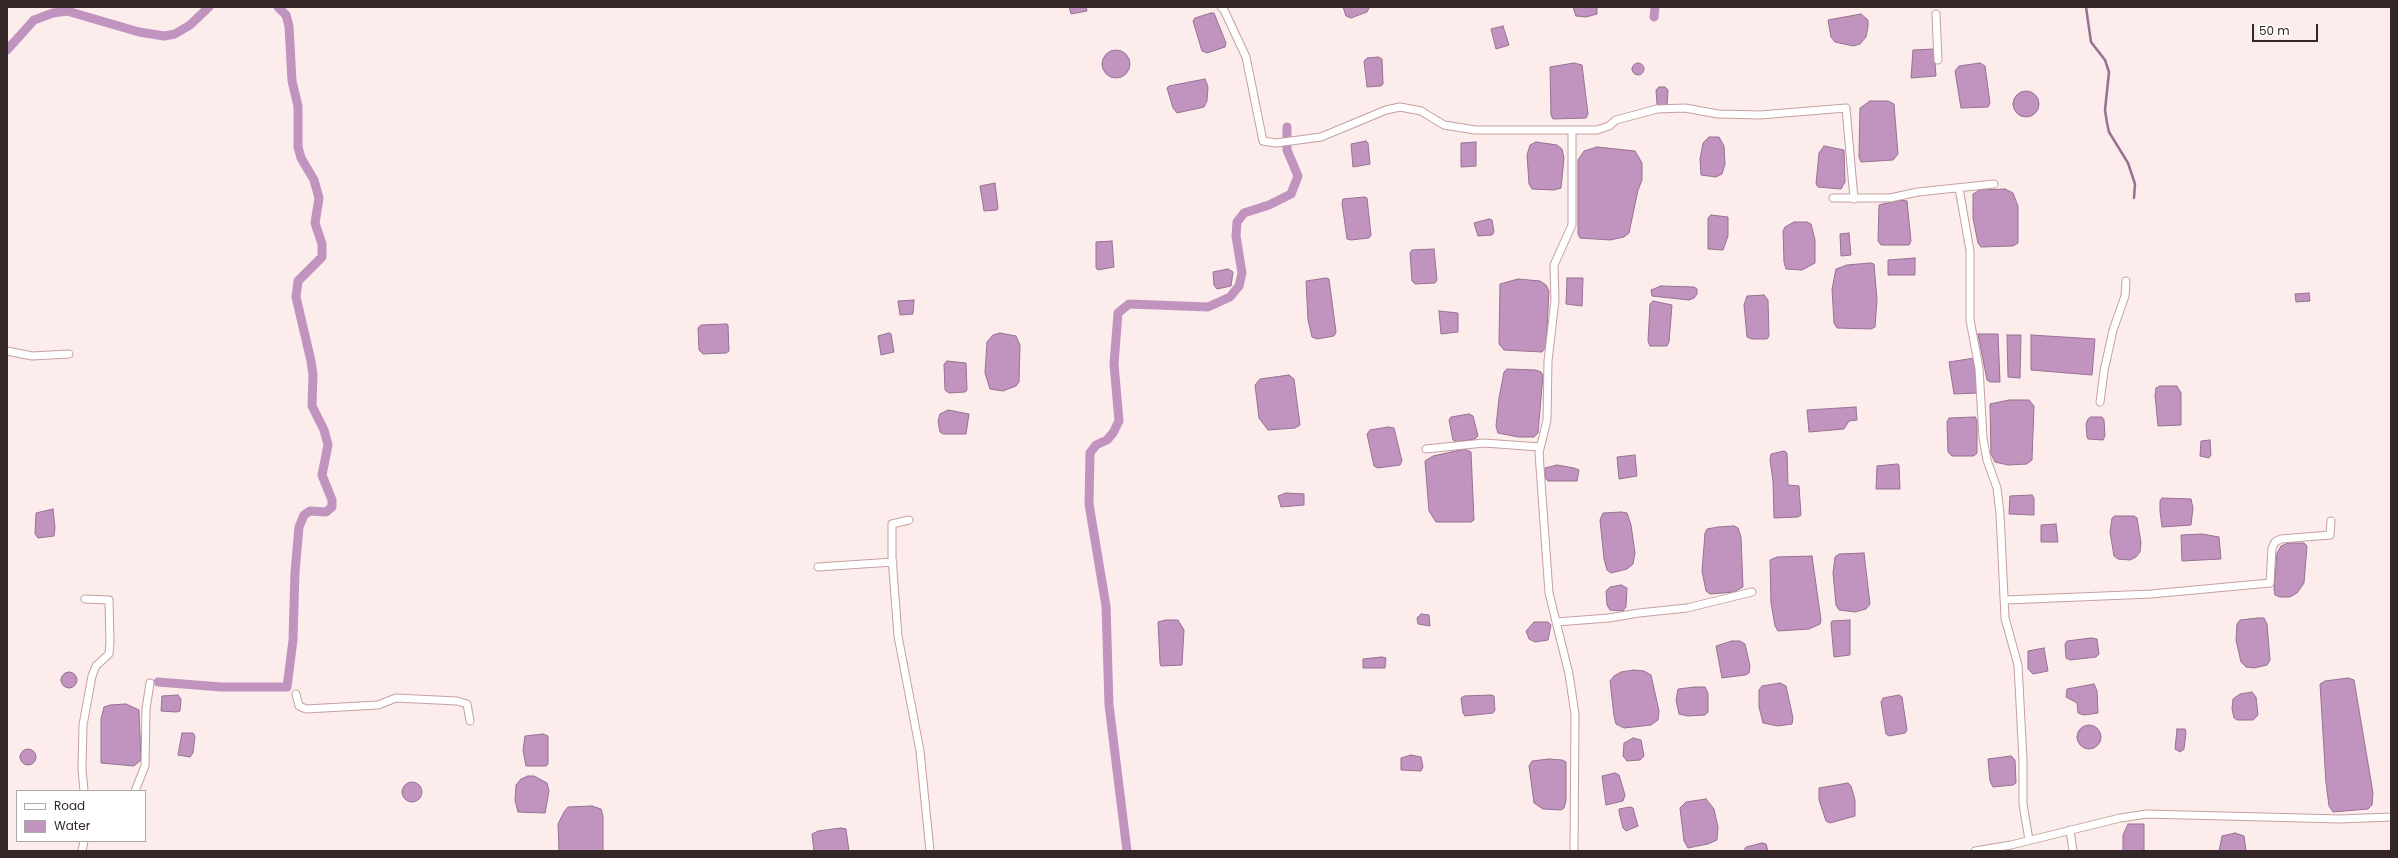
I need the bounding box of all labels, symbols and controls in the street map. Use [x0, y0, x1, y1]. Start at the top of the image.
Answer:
scale bar [2254, 16, 2320, 42]
text: 50 m [2259, 22, 2290, 39]
legend [16, 790, 146, 842]
text: Road [54, 797, 85, 814]
text: Water [54, 817, 90, 834]

